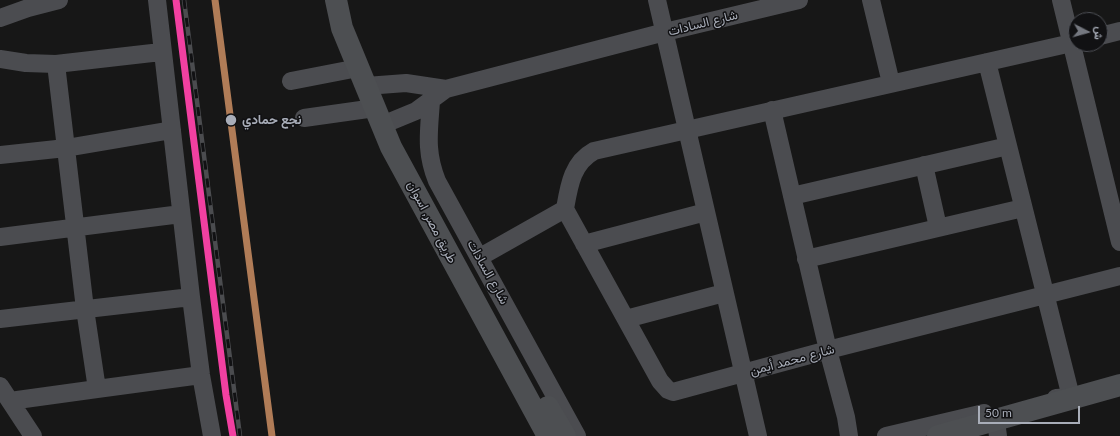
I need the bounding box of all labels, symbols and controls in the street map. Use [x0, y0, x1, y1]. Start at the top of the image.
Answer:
street label: شارع السادات [667, 7, 739, 39]
north arrow [1068, 12, 1108, 52]
text: ش [1092, 26, 1107, 40]
place label: نجع حمادي [242, 112, 302, 128]
marker: نجع حمادي [224, 113, 238, 127]
street label: طريق مصر, اسوان [404, 178, 460, 266]
street label: شارع السادات [464, 237, 512, 307]
street label: شارع محمد أيمن [748, 341, 836, 379]
scale bar [980, 398, 1082, 424]
text: 50 m [985, 405, 1012, 420]

